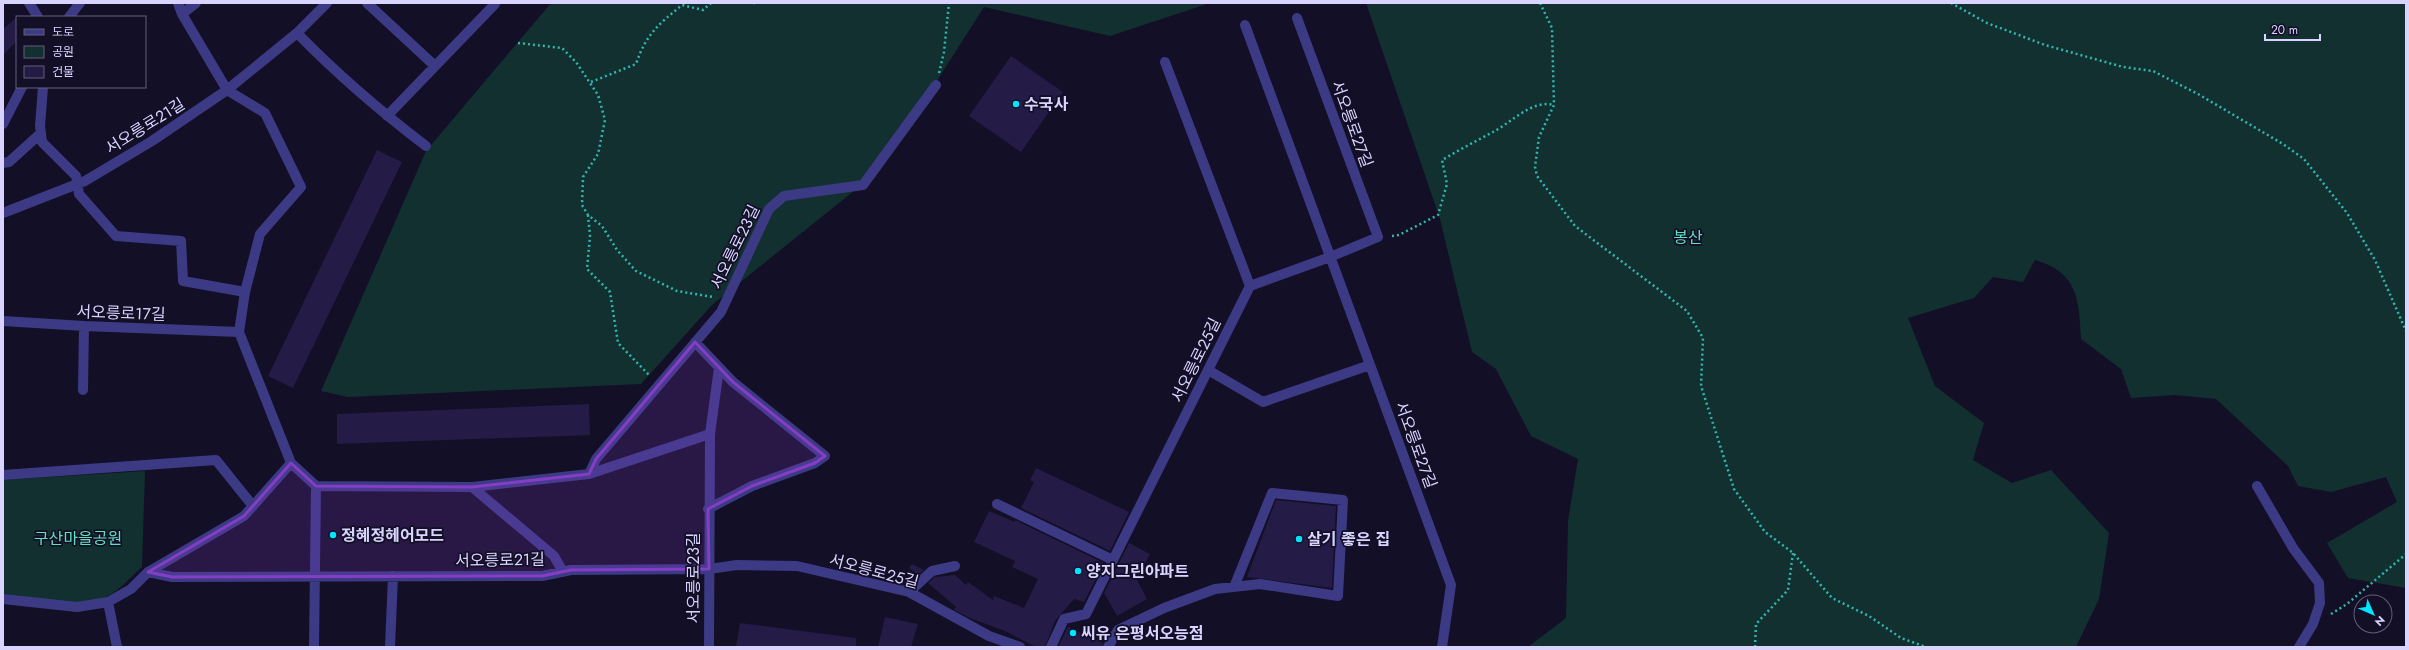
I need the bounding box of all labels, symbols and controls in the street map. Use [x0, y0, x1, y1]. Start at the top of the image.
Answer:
legend [16, 16, 146, 88]
scale bar [2265, 16, 2320, 42]
text: 20 m [2271, 21, 2298, 39]
text: 도로 [52, 23, 74, 41]
text: 공원 [52, 43, 74, 61]
text: 건물 [52, 63, 74, 81]
street label: 서오릉로27길 [1326, 77, 1378, 171]
street label: 서오릉로21길 [101, 92, 189, 160]
place label: 수국사 [1024, 93, 1068, 116]
marker: 수국사 [1011, 99, 1021, 109]
street label: 서오릉로23길 [705, 201, 765, 293]
park label: 봉산 [1673, 226, 1703, 249]
street label: 서오릉로17길 [76, 300, 166, 326]
street label: 서오릉로25길 [1166, 314, 1226, 406]
street label: 서오릉로27길 [1390, 398, 1442, 492]
place label: 정혜정헤어모드 [341, 524, 444, 547]
park label: 구산마을공원 [34, 527, 122, 550]
place label: 살기 좋은 집 [1307, 528, 1390, 551]
marker: 정혜정헤어모드 [328, 530, 338, 540]
street label: 서오릉로23길 [682, 532, 705, 624]
marker: 살기 좋은 집 [1294, 534, 1304, 544]
street label: 서오릉로21길 [455, 548, 545, 572]
street label: 서오릉로25길 [827, 548, 921, 594]
place label: 양지그린아파트 [1086, 560, 1189, 583]
marker: 양지그린아파트 [1073, 566, 1083, 576]
north arrow [2353, 594, 2393, 634]
text: N [2371, 612, 2389, 630]
place label: 씨유 은평서오능점 [1081, 622, 1204, 645]
marker: 씨유 은평서오능점 [1068, 628, 1078, 638]

